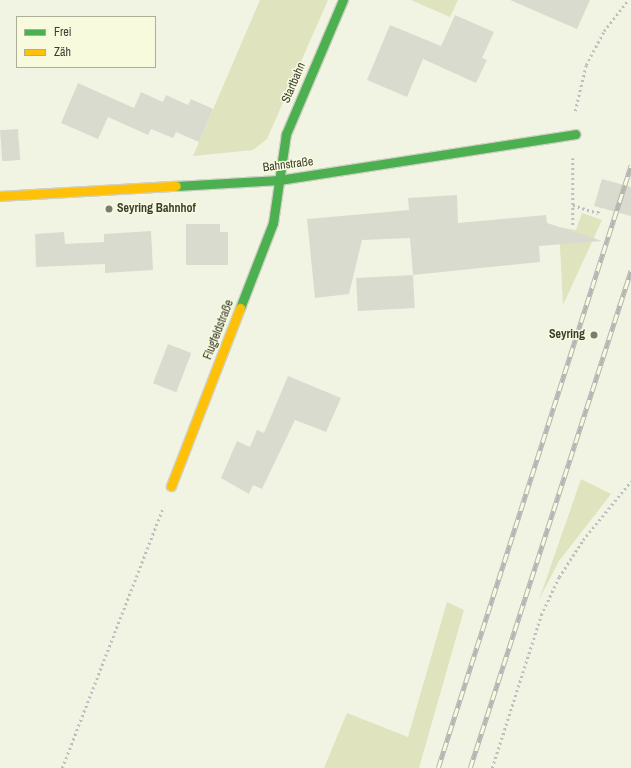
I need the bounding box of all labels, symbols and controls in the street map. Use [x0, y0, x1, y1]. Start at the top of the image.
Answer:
legend [16, 16, 156, 68]
text: Frei [54, 24, 72, 40]
text: Zäh [54, 44, 71, 60]
street label: Startbahn [279, 61, 309, 105]
street label: Bahnstraße [262, 155, 314, 175]
place label: Seyring Bahnhof [117, 202, 196, 216]
marker: Seyring Bahnhof [104, 204, 114, 214]
street label: Flugfeldstraße [201, 298, 237, 362]
place label: Seyring [549, 328, 585, 342]
marker: Seyring [588, 329, 600, 341]

